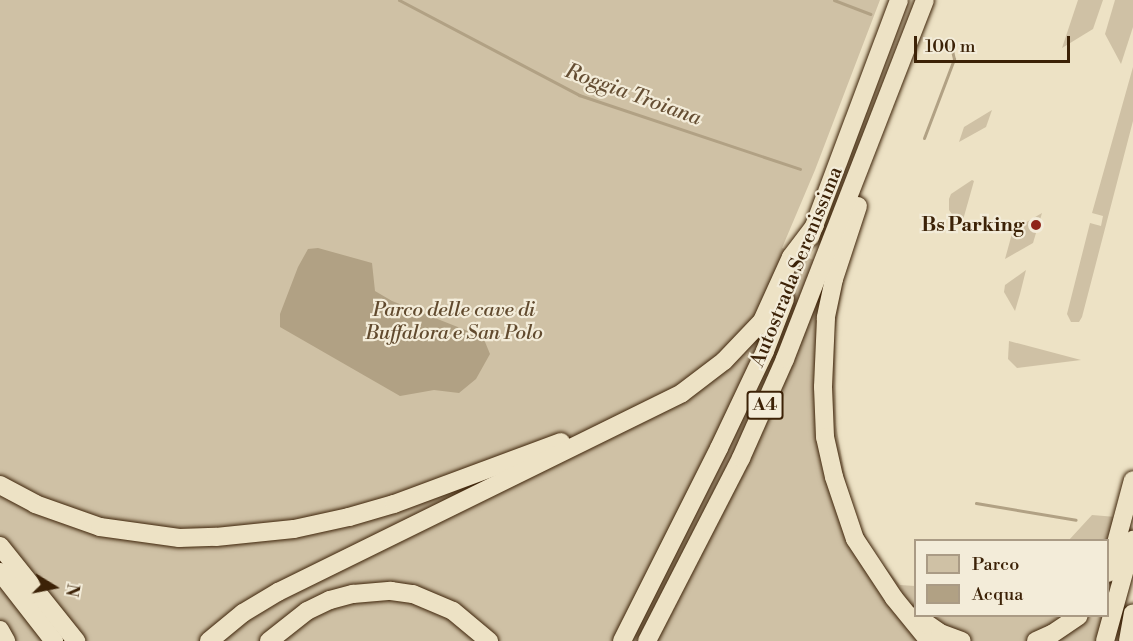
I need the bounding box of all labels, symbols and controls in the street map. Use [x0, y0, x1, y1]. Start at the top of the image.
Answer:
scale bar [917, 24, 1073, 62]
text: 100 m [925, 35, 976, 58]
water label: Roggia Troiana [561, 59, 705, 131]
street label: Autostrada Serenissima [746, 163, 848, 371]
place label: Bs Parking [921, 213, 1024, 237]
marker: Bs Parking [1029, 218, 1043, 232]
park label: Parco delle cave di Buffalora e San Polo [365, 298, 543, 345]
road number: A4 [746, 390, 784, 420]
legend [914, 539, 1109, 617]
text: Parco [972, 553, 1019, 576]
north arrow [24, 557, 84, 617]
text: N [61, 582, 83, 598]
text: Acqua [972, 583, 1023, 606]

